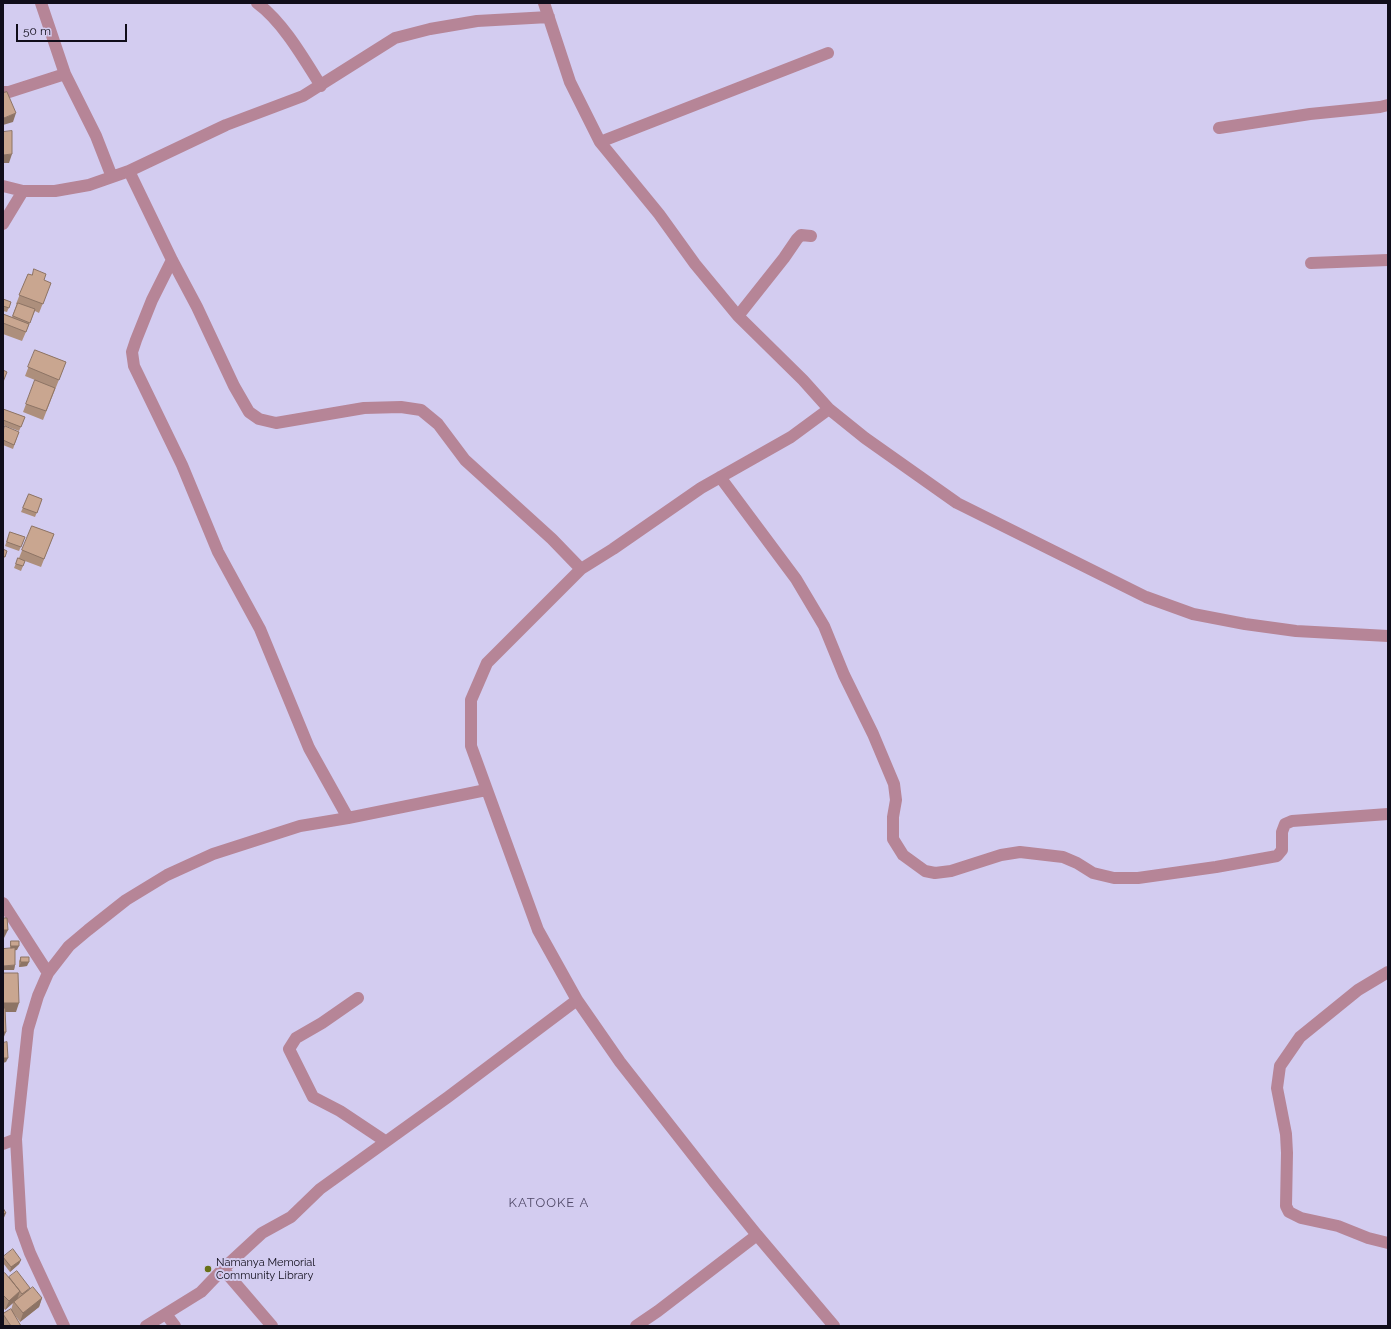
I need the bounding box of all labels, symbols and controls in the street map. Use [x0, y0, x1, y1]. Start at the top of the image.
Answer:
scale bar [18, 16, 129, 42]
text: 50 m [23, 24, 51, 38]
district label: KATOOKE A [509, 1195, 589, 1211]
place label: Namanya Memorial Community Library [216, 1256, 315, 1282]
marker: Namanya Memorial Community Library [203, 1264, 213, 1274]

